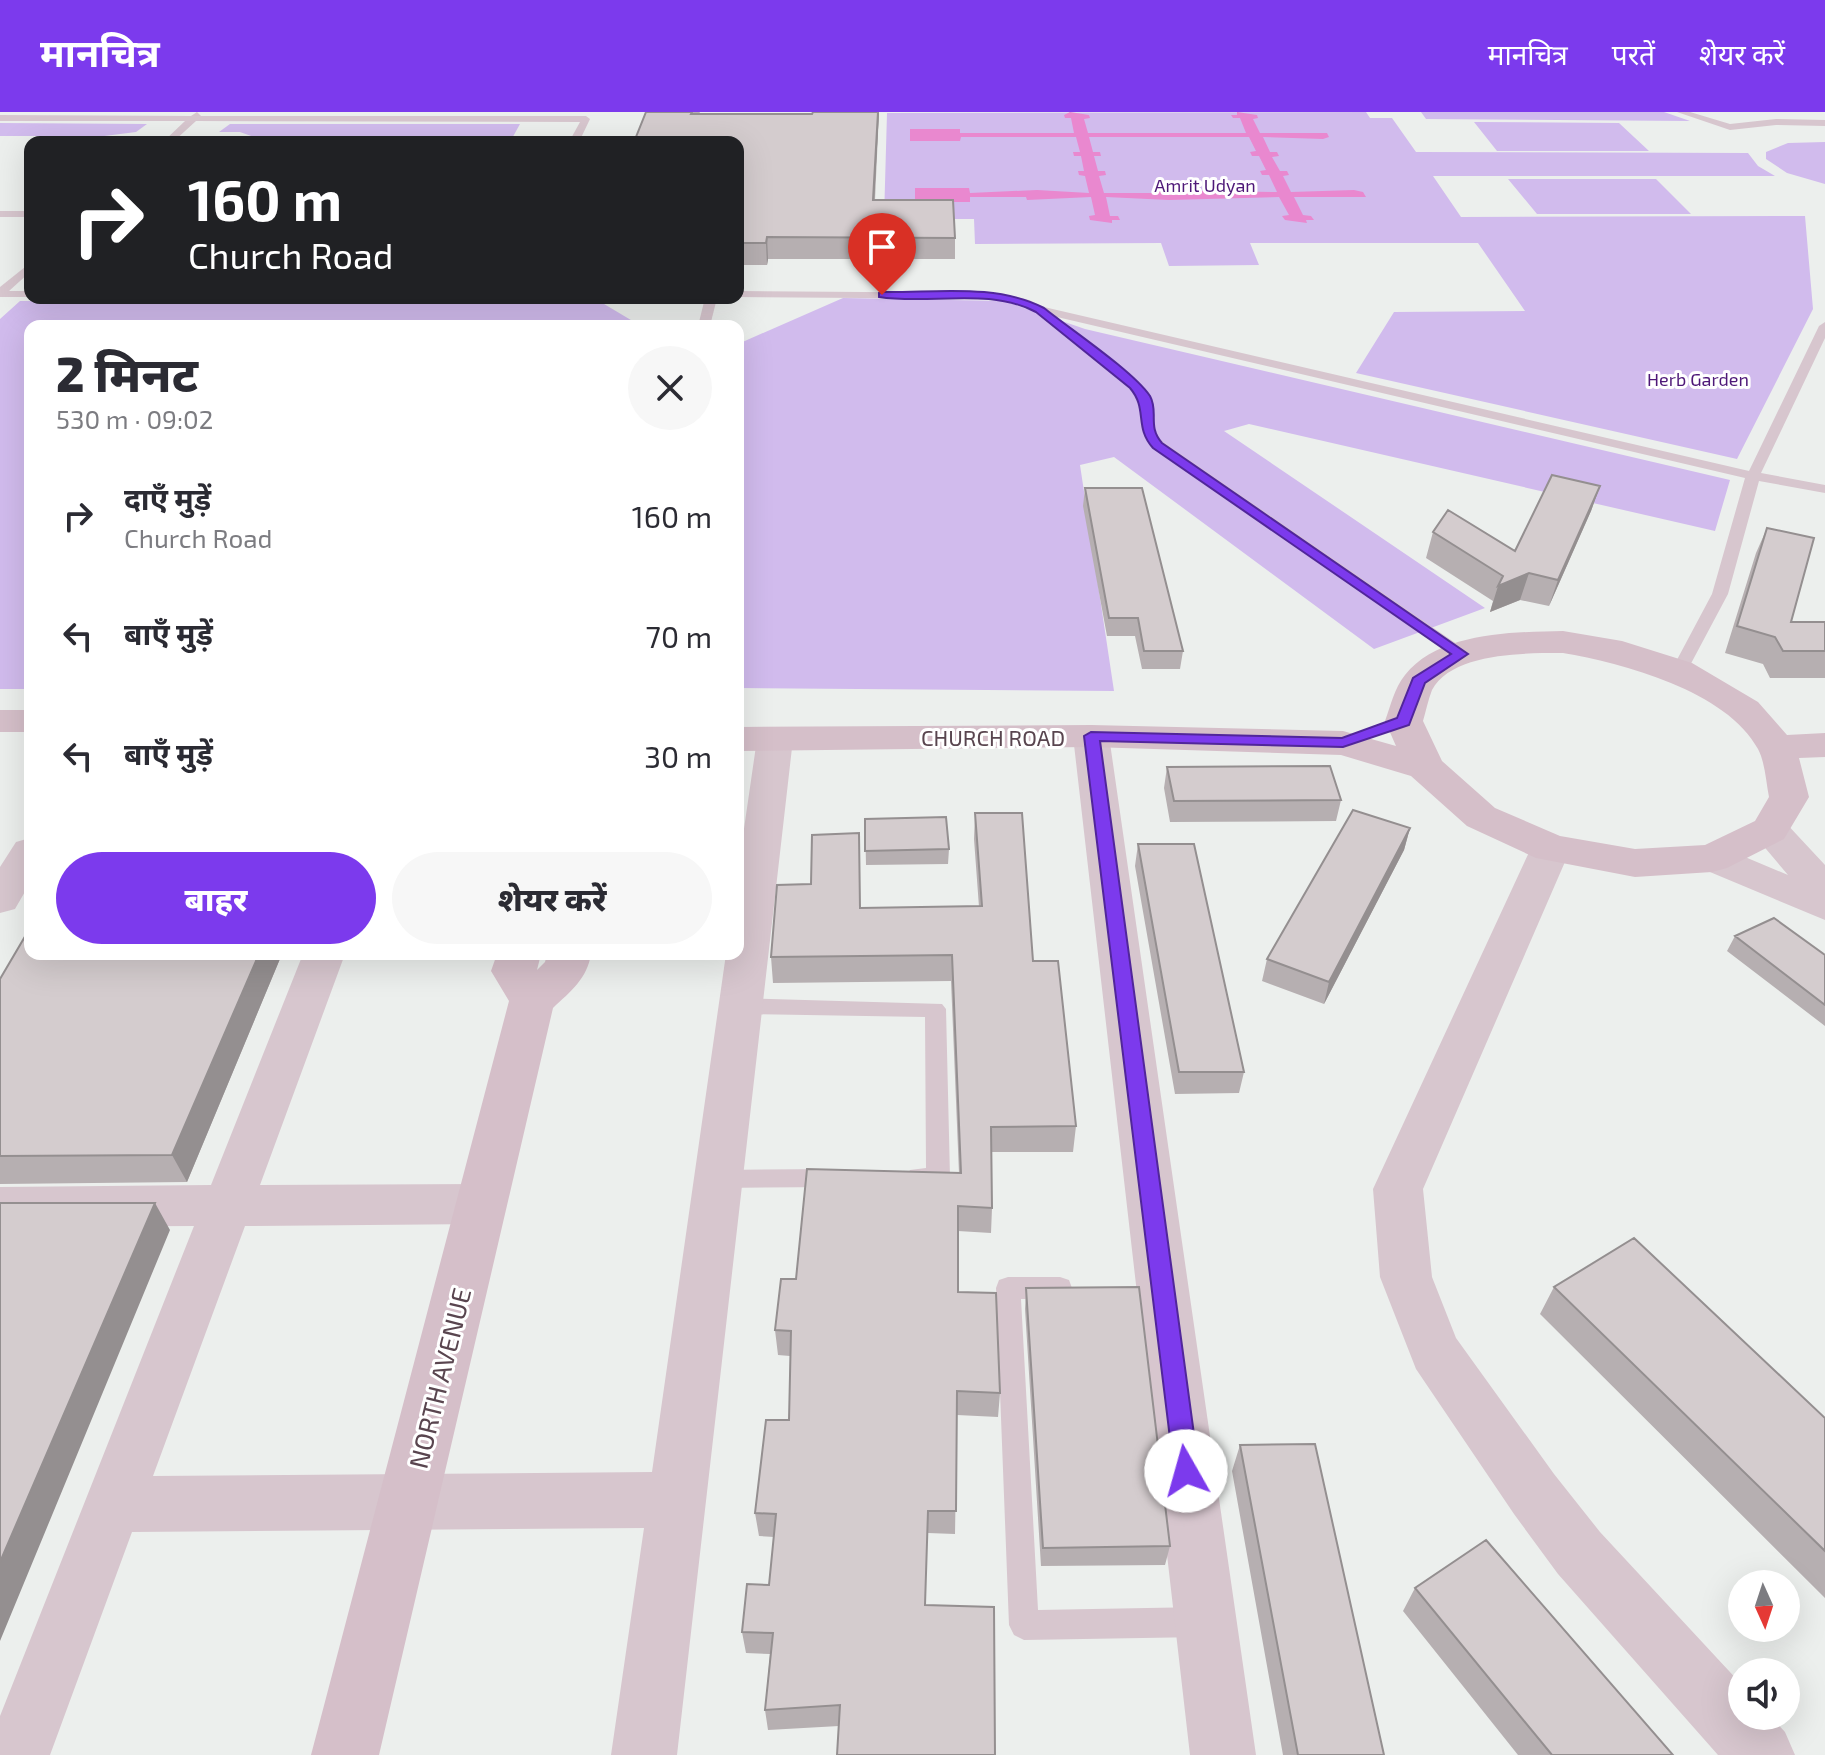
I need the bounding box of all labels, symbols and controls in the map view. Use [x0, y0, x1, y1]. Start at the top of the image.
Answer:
text: मानचित्र [40, 29, 160, 75]
text: मानचित्र [1488, 37, 1568, 71]
text: परतें [1612, 37, 1655, 71]
text: शेयर करें [1699, 37, 1785, 71]
text: 160 m [188, 165, 342, 232]
icon: right [56, 168, 160, 272]
park label: Amrit Udyan [1154, 174, 1256, 196]
pin [848, 213, 916, 295]
icon: arrive [860, 225, 904, 269]
text: Church Road [188, 233, 393, 276]
text: 2 मिनट [56, 344, 198, 402]
button: close [628, 346, 712, 430]
park label: Herb Garden [1647, 368, 1749, 390]
text: 530 m · 09:02 [56, 403, 213, 434]
text: दाएँ मुड़ें [124, 480, 211, 516]
icon: right [56, 494, 100, 538]
text: 160 m [632, 498, 712, 534]
text: Church Road [124, 522, 272, 553]
icon: left [56, 614, 100, 658]
text: बाएँ मुड़ें [124, 615, 213, 651]
text: 70 m [646, 618, 712, 654]
street label: CHURCH ROAD [921, 724, 1065, 750]
icon: left [56, 734, 100, 778]
text: बाएँ मुड़ें [124, 735, 213, 771]
text: 30 m [644, 738, 712, 774]
button: बाहर [56, 852, 376, 944]
button: शेयर करें [392, 852, 712, 944]
street label: NORTH AVENUE [402, 1284, 476, 1472]
position arrow [1144, 1429, 1228, 1513]
north arrow [1728, 1570, 1800, 1642]
map controls [1728, 1570, 1800, 1730]
button: sound [1728, 1658, 1800, 1730]

